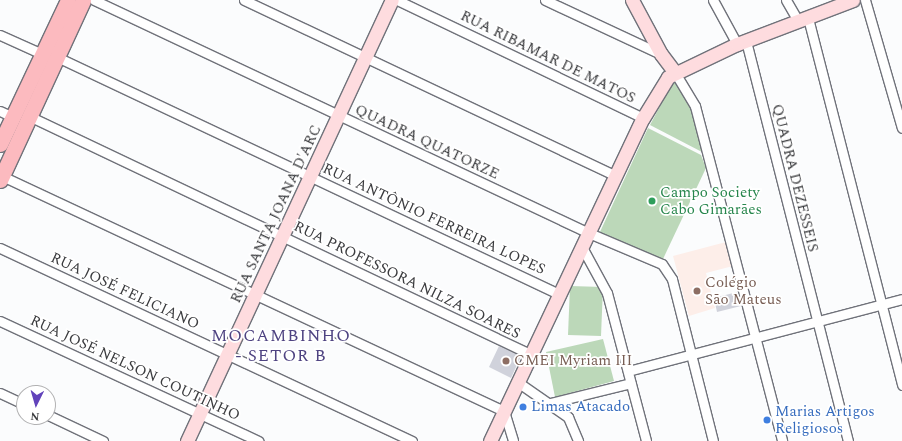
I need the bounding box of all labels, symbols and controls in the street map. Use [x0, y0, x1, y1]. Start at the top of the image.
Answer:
street label: RUA RIBAMAR DE MATOS [458, 7, 638, 107]
street label: QUADRA QUATORZE [352, 101, 502, 183]
street label: QUADRA DEZESSEIS [768, 102, 822, 254]
street label: RUA SANTA JOANA D'ARC [227, 122, 325, 306]
street label: RUA ANTÔNIO FERREIRA LOPES [320, 159, 548, 279]
place label: Campo Society Cabo Gimarães [660, 183, 762, 218]
marker: Campo Society Cabo Gimarães [647, 196, 657, 206]
street label: RUA PROFESSORA NILZA SOARES [291, 217, 523, 343]
street label: RUA JOSÉ FELICIANO [48, 249, 202, 333]
place label: Colégio São Mateus [705, 273, 782, 308]
marker: Colégio São Mateus [692, 286, 702, 296]
street label: RUA JOSÉ NELSON COUTINHO [27, 311, 243, 425]
district label: MOCAMBINHO - SETOR B [211, 327, 351, 367]
place label: CMEI Myriam III [514, 352, 632, 370]
marker: CMEI Myriam III [501, 356, 511, 366]
north arrow [16, 385, 56, 425]
place label: Limas Atacado [531, 398, 630, 416]
marker: Limas Atacado [518, 402, 528, 412]
place label: Marias Artigos Religiosos [775, 402, 875, 437]
marker: Marias Artigos Religiosos [762, 415, 772, 425]

